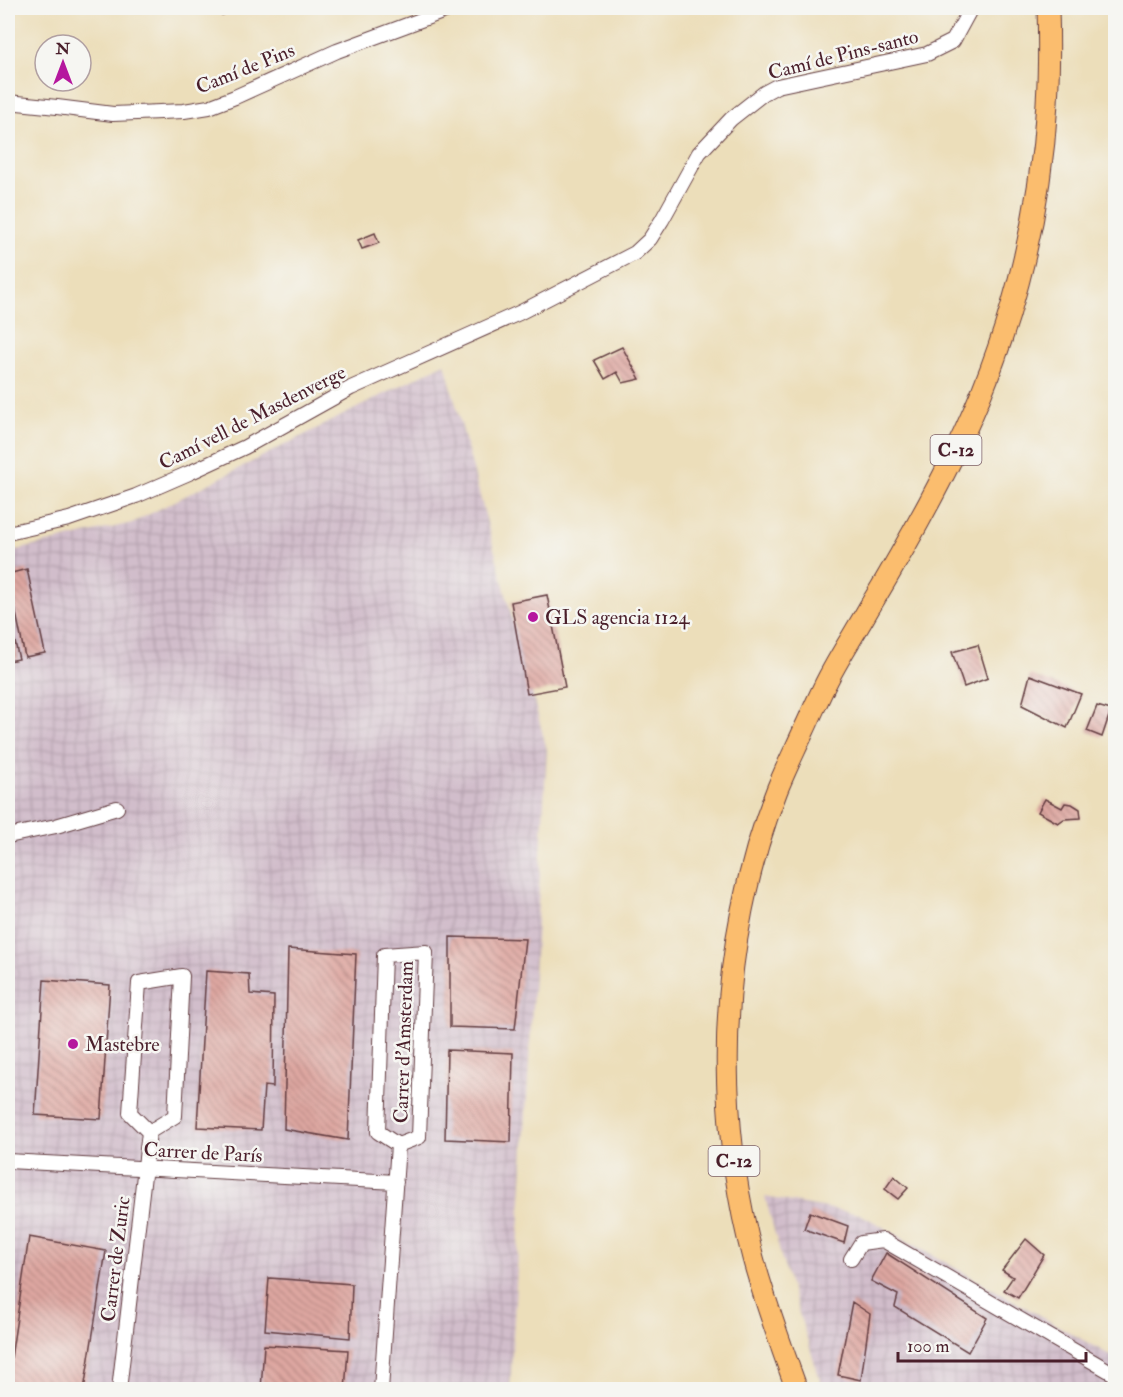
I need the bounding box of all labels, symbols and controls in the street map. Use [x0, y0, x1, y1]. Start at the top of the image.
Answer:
street label: Camí de Pins-santo [765, 24, 921, 85]
north arrow [33, 33, 93, 93]
street label: Camí de Pins [192, 37, 298, 100]
text: N [55, 39, 71, 59]
street label: Camí vell de Masdenverge [155, 359, 350, 475]
road number: C-12 [930, 435, 982, 465]
place label: GLS agencia 1124 [545, 605, 691, 630]
marker: GLS agencia 1124 [526, 610, 540, 624]
street label: Carrer d'Amsterdam [388, 960, 419, 1124]
place label: Mastebre [85, 1032, 160, 1057]
marker: Mastebre [66, 1037, 80, 1051]
street label: Carrer de París [143, 1137, 263, 1168]
road number: C-12 [708, 1146, 760, 1176]
street label: Carrer de Zuric [95, 1195, 136, 1323]
scale bar [898, 1325, 1086, 1363]
text: 100 m [907, 1335, 950, 1358]

